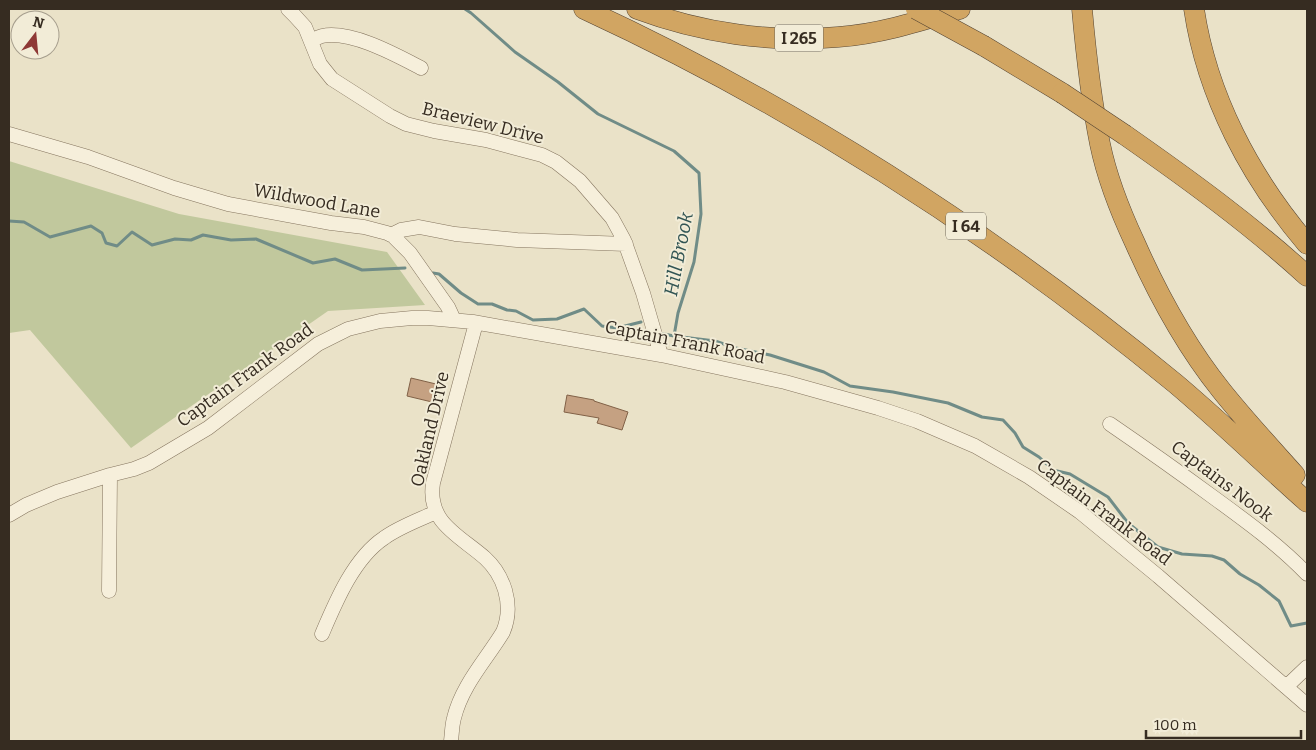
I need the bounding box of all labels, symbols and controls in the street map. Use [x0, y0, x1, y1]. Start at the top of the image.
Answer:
north arrow [10, 10, 60, 60]
text: N [31, 13, 46, 33]
road number: I 265 [775, 24, 823, 52]
street label: Braeview Drive [420, 97, 546, 149]
street label: Wildwood Lane [252, 179, 382, 223]
water label: Hill Brook [659, 210, 698, 298]
road number: I 64 [946, 212, 986, 240]
street label: Captain Frank Road [603, 316, 767, 368]
street label: Captain Frank Road [173, 318, 318, 432]
street label: Oakland Drive [406, 369, 454, 489]
street label: Captains Nook [1167, 436, 1278, 527]
street label: Captain Frank Road [1032, 454, 1176, 570]
scale bar [1146, 708, 1301, 740]
text: 100 m [1154, 716, 1197, 734]

